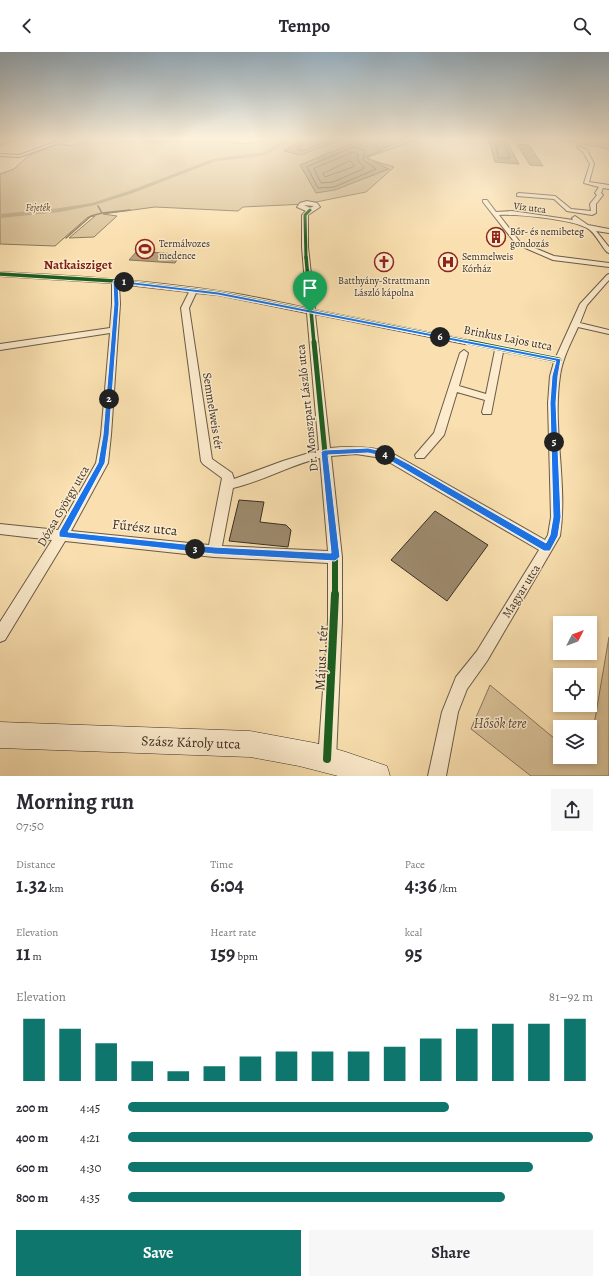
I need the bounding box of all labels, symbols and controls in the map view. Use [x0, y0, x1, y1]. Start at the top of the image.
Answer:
text: Tempo [279, 14, 330, 38]
icon: back [16, 15, 38, 37]
icon: search [571, 15, 593, 37]
street label: Víz utca [512, 199, 547, 216]
park label: Fejeték [26, 201, 51, 214]
place label: Bőr- és nemibeteg gondozás [510, 225, 584, 250]
building icon: Bőr- és nemibeteg gondozás [485, 226, 507, 248]
place label: Termálvozes medence [159, 237, 210, 262]
sports icon: Termálvozes medence [134, 238, 156, 260]
place label: Semmelweis Kórház [462, 250, 513, 275]
church icon: Batthyány-Strattmann László kápolna [373, 251, 395, 273]
hospital icon: Semmelweis Kórház [437, 251, 459, 273]
district label: Natkaisziget [44, 256, 113, 273]
pin [293, 271, 327, 312]
pin: 1 [114, 272, 134, 292]
text: 1 [122, 274, 126, 289]
place label: Batthyány-Strattmann László kápolna [338, 274, 431, 300]
icon: arrive [299, 277, 321, 299]
street label: Brinkus Lajos utca [462, 322, 554, 355]
pin: 6 [430, 327, 450, 347]
text: 6 [437, 329, 443, 344]
street label: Dr. Monszpart László utca [292, 343, 322, 472]
street label: Semmelweis tér [199, 371, 227, 451]
pin: 2 [99, 389, 119, 409]
text: 2 [106, 391, 112, 406]
pin: 5 [544, 432, 564, 452]
text: 5 [552, 434, 556, 449]
pin: 4 [375, 445, 395, 465]
text: 4 [382, 447, 388, 462]
street label: Dózsa György utca [33, 462, 93, 549]
street label: Fűrész utca [111, 515, 179, 540]
pin: 3 [185, 539, 205, 559]
text: 3 [193, 541, 197, 556]
street label: Magyar utca [498, 561, 544, 621]
north arrow [553, 616, 597, 660]
map controls [553, 616, 597, 764]
street label: Május 1. tér [310, 624, 333, 691]
button: locate [553, 668, 597, 712]
park label: Hősök tere [473, 714, 527, 733]
button: layers [553, 720, 597, 764]
street label: Szász Károly utca [141, 731, 242, 754]
text: Morning run [16, 787, 134, 817]
button: share [551, 789, 593, 831]
text: 07:50 [16, 817, 44, 834]
text: Distance [16, 857, 55, 872]
text: Time [210, 857, 233, 872]
text: Pace [405, 857, 425, 872]
text: 1.32 [16, 872, 47, 899]
text: 6:04 [210, 872, 244, 899]
text: 4:36 [405, 872, 437, 899]
text: km [47, 881, 64, 896]
text: /km [437, 881, 457, 896]
text: Elevation [16, 925, 58, 940]
text: Heart rate [210, 925, 256, 940]
text: kcal [405, 925, 422, 940]
text: 11 [16, 940, 30, 967]
text: 159 [210, 940, 235, 967]
text: 95 [405, 940, 422, 967]
text: m [30, 949, 42, 964]
text: bpm [235, 949, 258, 964]
text: Elevation [16, 988, 66, 1005]
text: 81–92 m [549, 988, 593, 1005]
text: 200 m [16, 1099, 49, 1116]
text: 4:45 [80, 1099, 100, 1116]
text: 400 m [16, 1129, 48, 1146]
text: 4:21 [80, 1129, 100, 1146]
text: 600 m [16, 1159, 48, 1176]
text: 4:30 [80, 1159, 101, 1176]
text: 800 m [16, 1189, 48, 1206]
text: 4:35 [80, 1189, 100, 1206]
button: Save [16, 1230, 301, 1276]
button: Share [309, 1230, 593, 1276]

